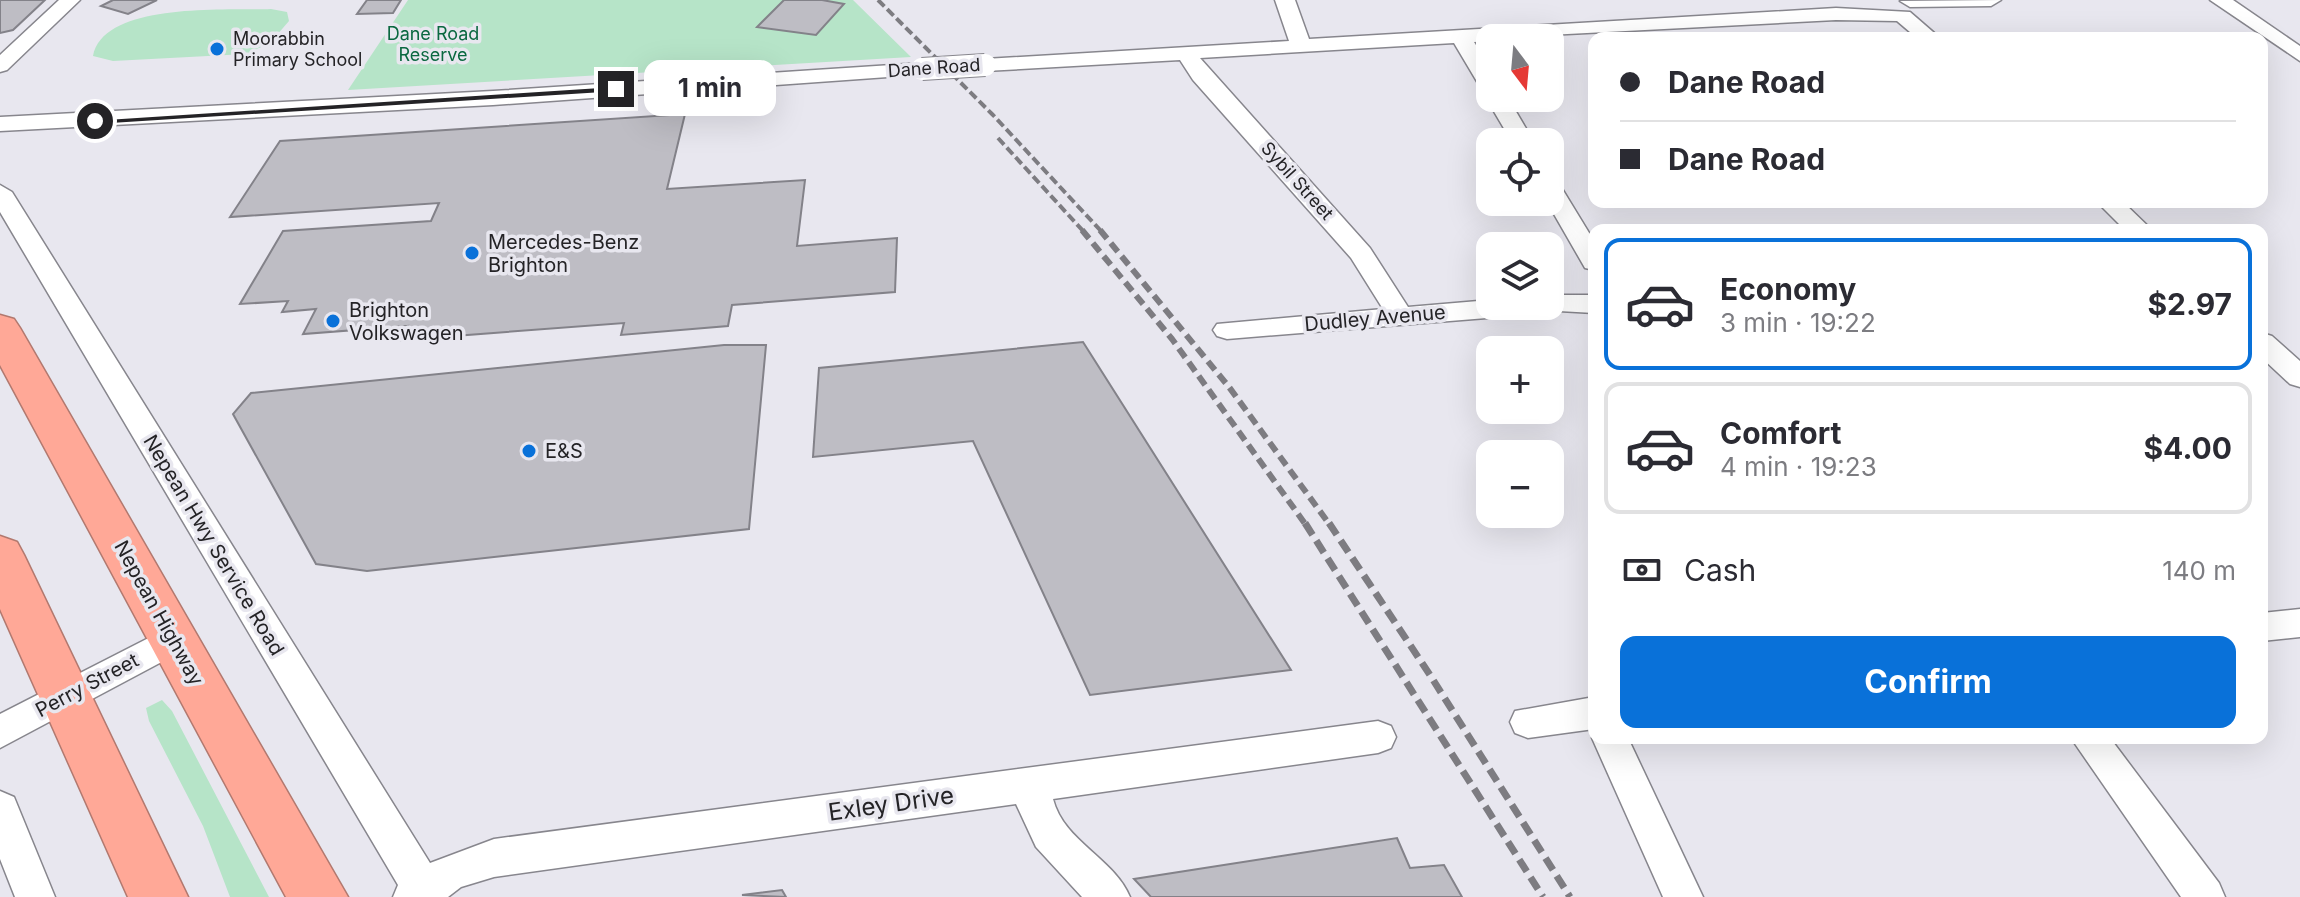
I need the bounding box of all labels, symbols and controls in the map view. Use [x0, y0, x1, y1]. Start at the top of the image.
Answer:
park label: Dane Road Reserve [387, 23, 479, 65]
north arrow [1476, 24, 1564, 112]
map controls [1476, 24, 1564, 528]
place label: Moorabbin Primary School [233, 28, 362, 70]
marker: Moorabbin Primary School [208, 40, 226, 58]
street label: Dane Road [887, 54, 981, 81]
callout: 1 min [644, 61, 776, 117]
text: Dane Road [1668, 64, 1825, 100]
route end [598, 71, 634, 107]
text: 1 min [678, 72, 742, 103]
route start [77, 103, 113, 139]
button: locate [1476, 128, 1564, 216]
street label: Sybil Street [1257, 137, 1338, 224]
text: Dane Road [1668, 141, 1825, 177]
place label: Mercedes-Benz Brighton [488, 230, 639, 277]
button: layers [1476, 232, 1564, 320]
marker: Mercedes-Benz Brighton [463, 244, 481, 262]
icon: car [1624, 268, 1696, 340]
text: Economy [1720, 271, 1856, 307]
text: $2.97 [2147, 286, 2232, 322]
place label: Brighton Volkswagen [349, 298, 464, 345]
street label: Dudley Avenue [1303, 300, 1447, 336]
text: 3 min · 19:22 [1720, 307, 1876, 338]
marker: Brighton Volkswagen [324, 312, 342, 330]
button: + [1476, 336, 1564, 424]
icon: car [1624, 412, 1696, 484]
text: Comfort [1720, 415, 1841, 451]
street label: Nepean Hwy Service Road [139, 430, 289, 660]
text: $4.00 [2143, 430, 2232, 466]
place label: E&S [545, 439, 583, 463]
button: − [1476, 440, 1564, 528]
marker: E&S [520, 442, 538, 460]
text: 4 min · 19:23 [1720, 451, 1877, 482]
street label: Nepean Highway [109, 536, 209, 690]
icon: cash [1620, 548, 1664, 592]
text: Cash [1684, 552, 1756, 588]
text: 140 m [2162, 555, 2236, 586]
button: Confirm [1620, 636, 2236, 728]
street label: Perry Street [31, 648, 143, 722]
street label: Exley Drive [826, 780, 956, 827]

